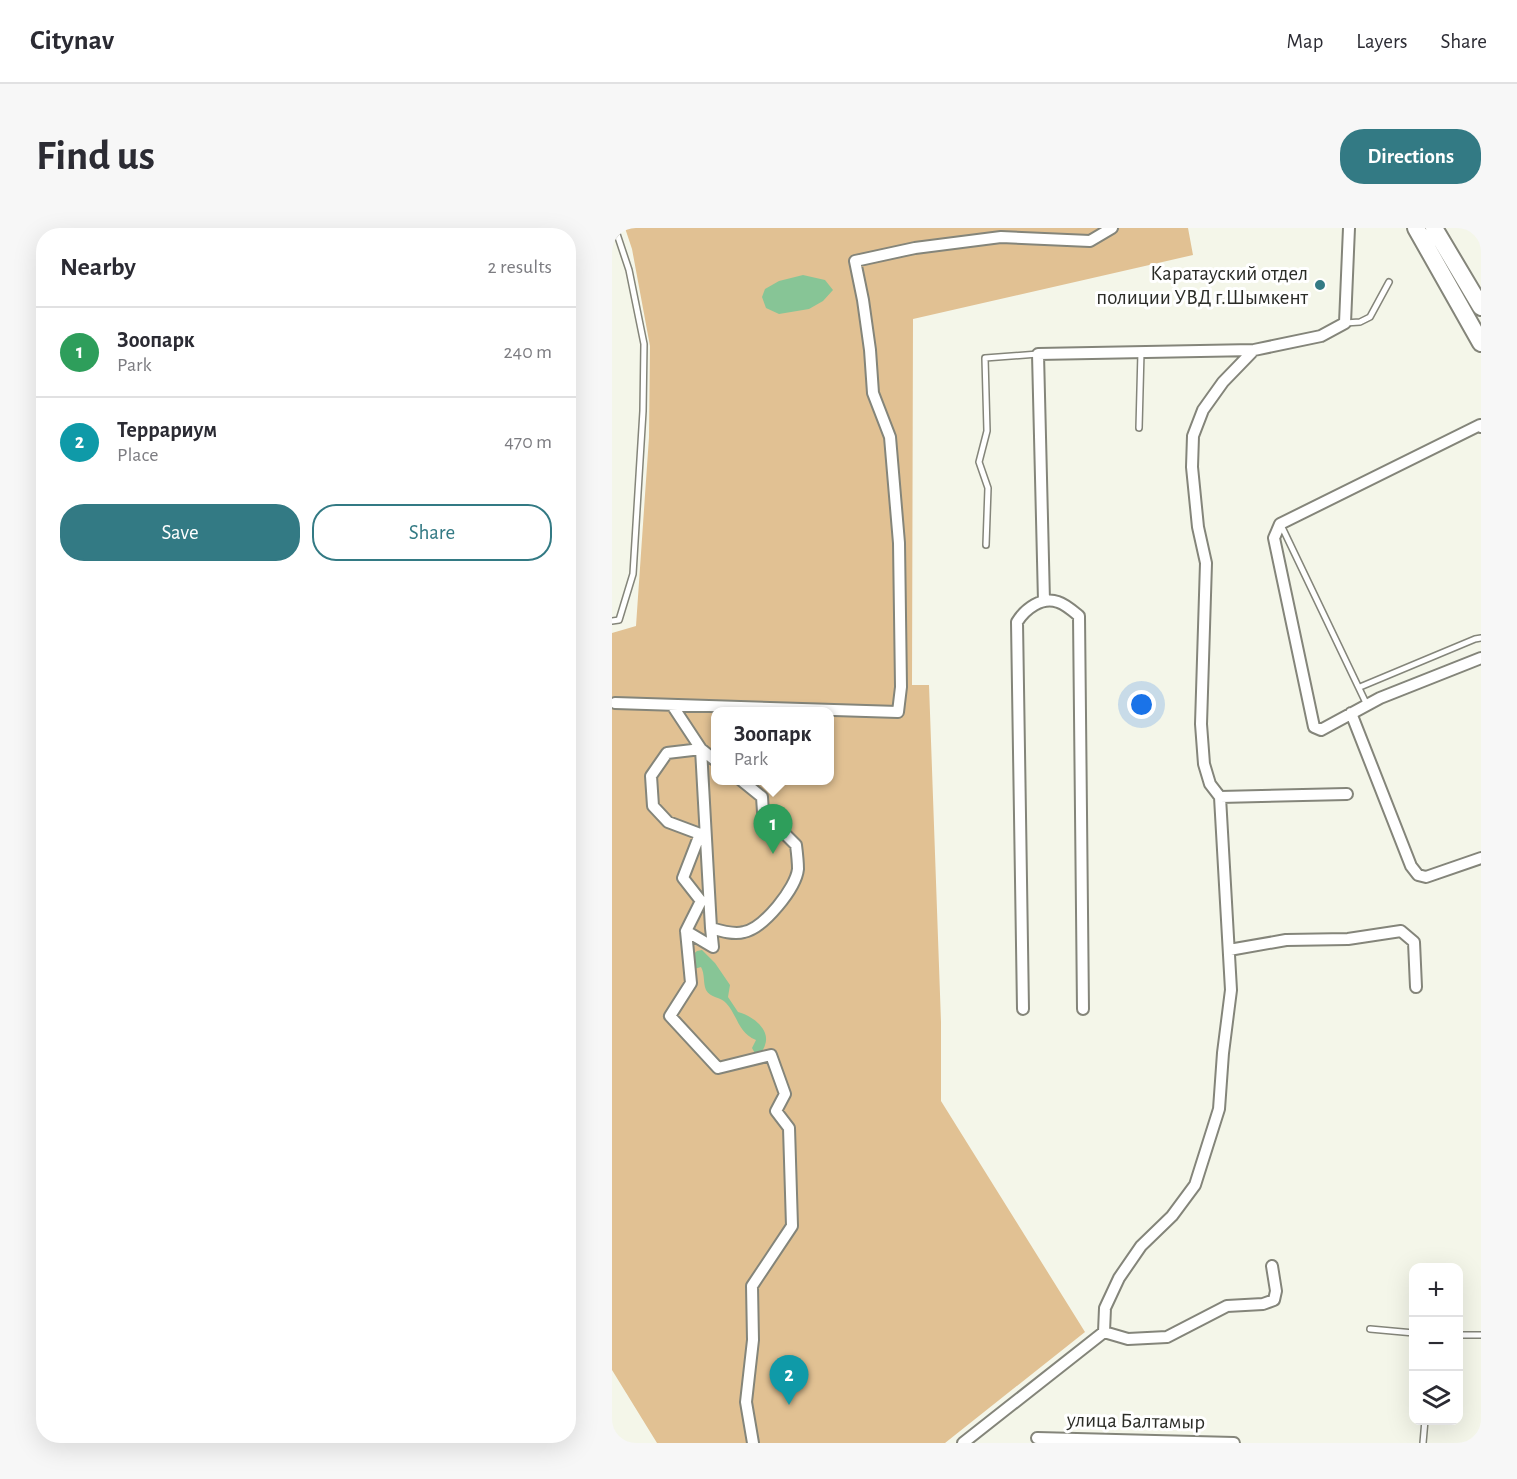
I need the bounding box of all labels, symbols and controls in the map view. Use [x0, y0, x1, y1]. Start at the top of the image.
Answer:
text: Citynav [30, 27, 114, 55]
text: Map [1287, 31, 1323, 52]
text: Layers [1356, 31, 1407, 52]
text: Share [1440, 31, 1487, 52]
button: Directions [1340, 129, 1481, 184]
text: Find us [36, 135, 155, 177]
text: Nearby [60, 254, 136, 280]
text: 2 results [488, 257, 552, 277]
place label: Каратауский отдел полиции УВД г.Шымкент [1096, 263, 1308, 308]
marker: Каратауский отдел полиции УВД г.Шымкент [1313, 278, 1327, 292]
text: Зоопарк [117, 329, 195, 351]
text: 1 [76, 342, 83, 362]
text: 240 m [503, 342, 552, 362]
text: Park [117, 355, 152, 375]
text: Террариум [117, 419, 217, 441]
text: 2 [75, 432, 84, 452]
text: 470 m [504, 432, 552, 452]
text: Place [117, 445, 158, 465]
button: Save [60, 504, 300, 561]
button: Share [312, 504, 552, 561]
your location [1127, 690, 1156, 719]
popup [711, 707, 834, 785]
text: Зоопарк [734, 723, 811, 745]
text: Park [734, 749, 768, 769]
pin: 1 [754, 804, 792, 854]
map controls [1409, 1263, 1463, 1425]
button: + [1409, 1263, 1463, 1317]
button: − [1409, 1317, 1463, 1371]
pin: 2 [770, 1356, 808, 1405]
button: layers [1409, 1371, 1463, 1425]
street label: улица Балтамыр [1066, 1409, 1205, 1433]

